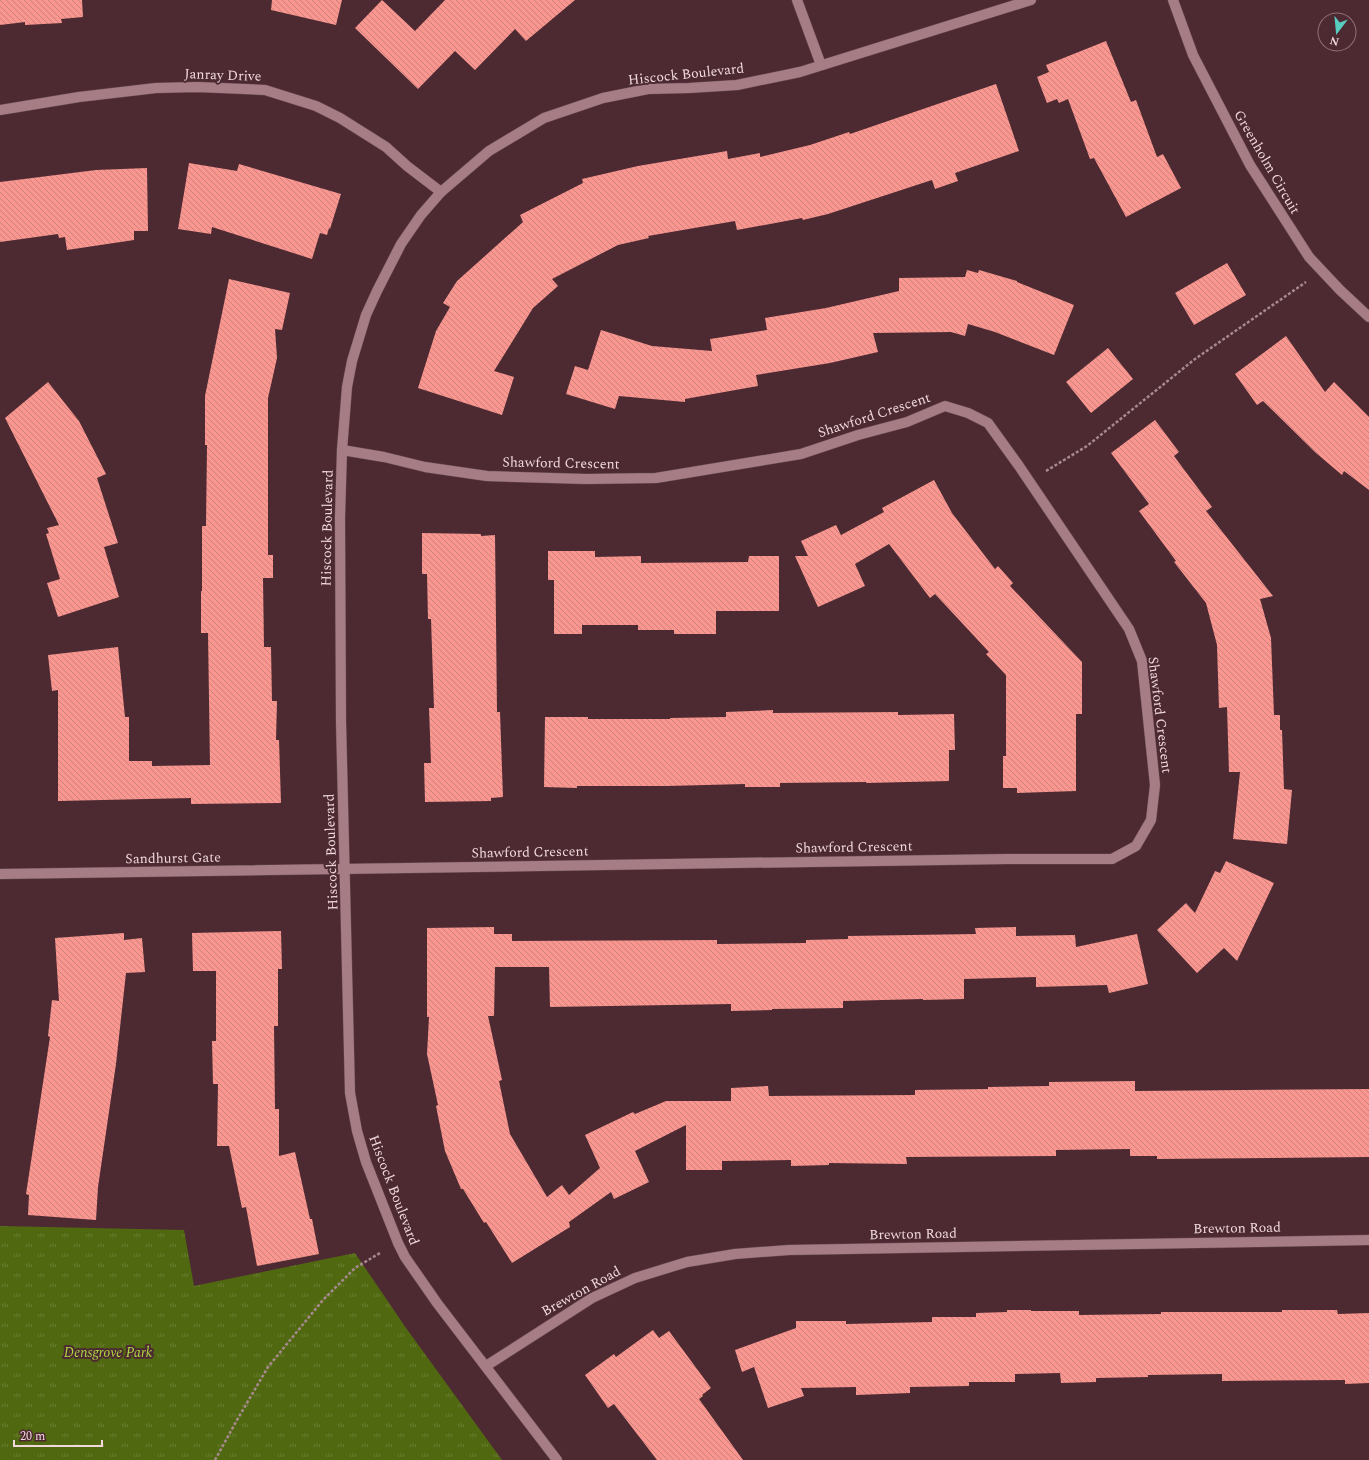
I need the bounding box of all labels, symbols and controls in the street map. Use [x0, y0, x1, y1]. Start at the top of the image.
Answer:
north arrow [1317, 12, 1357, 52]
text: N [1328, 32, 1341, 51]
street label: Hiscock Boulevard [627, 57, 745, 91]
street label: Janray Drive [184, 63, 262, 87]
street label: Greenholm Circuit [1229, 106, 1305, 218]
street label: Shawford Crescent [815, 387, 933, 443]
street label: Shawford Crescent [502, 451, 620, 475]
street label: Hiscock Boulevard [315, 469, 339, 587]
street label: Shawford Crescent [1142, 656, 1178, 775]
street label: Hiscock Boulevard [318, 793, 344, 911]
street label: Shawford Crescent [795, 835, 913, 859]
street label: Shawford Crescent [471, 840, 589, 864]
street label: Sandhurst Gate [125, 847, 221, 869]
street label: Hiscock Boulevard [363, 1132, 425, 1248]
street label: Brewton Road [1193, 1217, 1281, 1239]
street label: Brewton Road [869, 1223, 957, 1245]
street label: Brewton Road [538, 1260, 625, 1321]
park label: Densgrove Park [64, 1342, 153, 1363]
scale bar [14, 1422, 102, 1448]
text: 20 m [20, 1427, 45, 1446]

